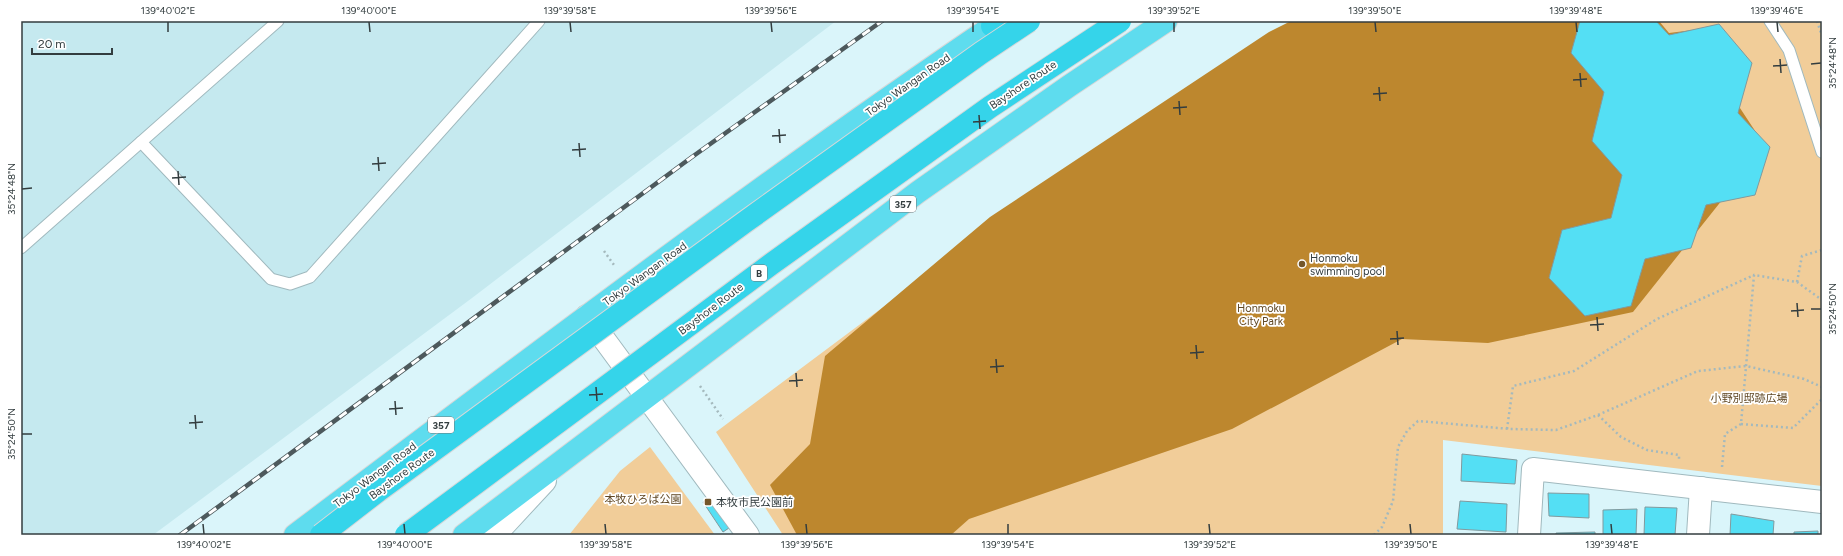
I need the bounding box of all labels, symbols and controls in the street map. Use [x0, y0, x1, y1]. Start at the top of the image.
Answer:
text: 139°40'02"E [141, 4, 195, 17]
text: 139°40'00"E [341, 4, 397, 17]
text: 139°39'58"E [543, 4, 597, 17]
text: 139°39'56"E [745, 4, 797, 17]
text: 139°39'54"E [946, 4, 1000, 17]
text: 139°39'52"E [1148, 4, 1200, 17]
text: 139°39'50"E [1348, 4, 1402, 17]
text: 139°39'48"E [1549, 4, 1603, 17]
text: 139°39'46"E [1750, 4, 1804, 17]
scale bar [32, 30, 112, 56]
text: 20 m [38, 37, 66, 51]
text: 35°24'48"N [1826, 37, 1839, 89]
street label: Tokyo Wangan Road [863, 51, 953, 119]
street label: Bayshore Route [987, 58, 1059, 112]
text: 35°24'48"N [5, 163, 18, 215]
road number: 357 [890, 196, 916, 212]
street label: Tokyo Wangan Road [601, 239, 689, 309]
place label: Honmoku swimming pool [1310, 252, 1385, 278]
marker: Honmoku swimming pool [1297, 259, 1307, 269]
road number: B [751, 265, 767, 281]
street label: Bayshore Route [676, 280, 746, 338]
text: 35°24'50"N [1826, 283, 1839, 335]
park label: Honmoku City Park [1237, 302, 1285, 328]
park label: 小野別邸跡広場 [1711, 392, 1788, 405]
text: 35°24'50"N [5, 408, 18, 460]
road number: 357 [428, 417, 454, 433]
street label: Tokyo Wangan Road [331, 440, 419, 510]
street label: Bayshore Route [367, 446, 437, 502]
park label: 本牧ひろば公園 [605, 493, 682, 506]
place label: 本牧市民公園前 [716, 496, 793, 509]
marker: 本牧市民公園前 [703, 497, 713, 507]
text: 139°40'02"E [177, 538, 231, 551]
text: 139°40'00"E [377, 538, 433, 551]
text: 139°39'58"E [579, 538, 633, 551]
text: 139°39'56"E [781, 538, 833, 551]
text: 139°39'54"E [981, 538, 1035, 551]
text: 139°39'52"E [1184, 538, 1236, 551]
text: 139°39'50"E [1384, 538, 1438, 551]
text: 139°39'48"E [1585, 538, 1639, 551]

